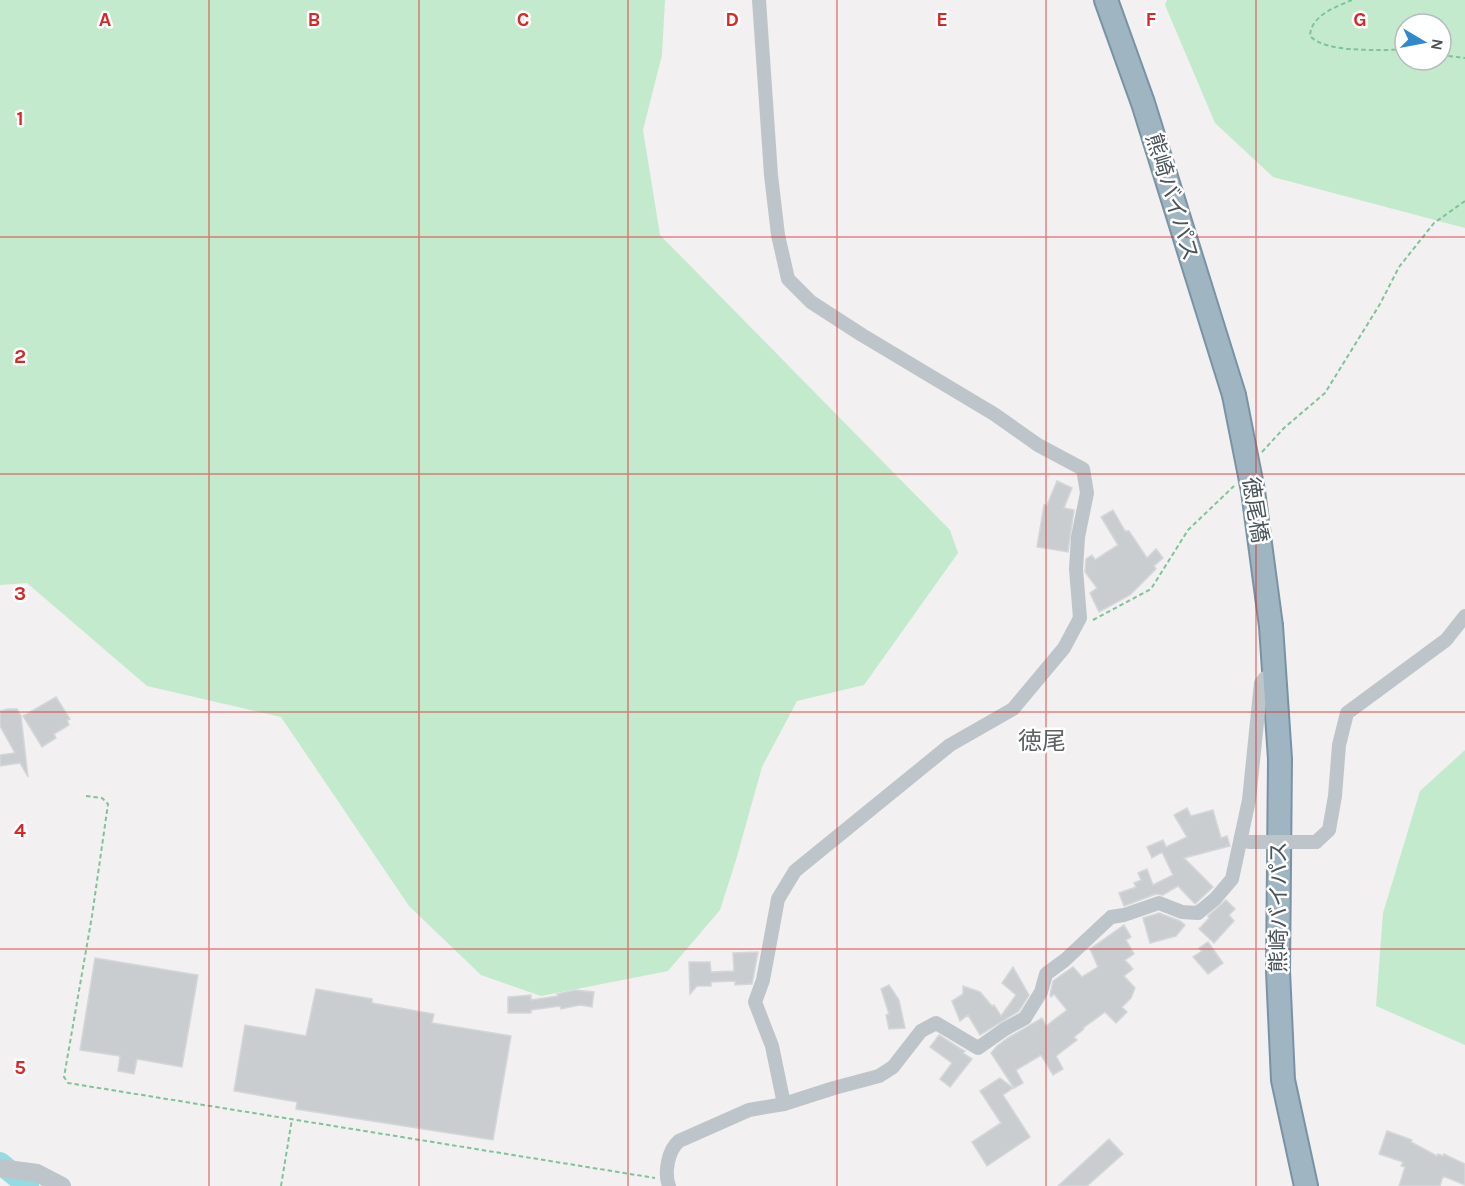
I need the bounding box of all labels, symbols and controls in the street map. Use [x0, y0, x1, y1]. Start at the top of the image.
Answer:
text: A [99, 8, 112, 31]
text: B [308, 8, 320, 31]
text: C [517, 8, 529, 31]
text: D [725, 8, 739, 31]
text: E [936, 8, 948, 31]
text: F [1146, 8, 1157, 31]
text: G [1353, 8, 1367, 31]
north arrow [1393, 12, 1453, 72]
text: N [1427, 37, 1448, 52]
text: 1 [16, 107, 24, 130]
street label: 熊崎バイパス [1140, 130, 1204, 264]
text: 2 [14, 345, 26, 368]
street label: 徳尾橋 [1237, 475, 1273, 545]
text: 3 [14, 582, 26, 605]
district label: 徳尾 [1018, 727, 1066, 755]
text: 4 [14, 819, 26, 842]
street label: 熊崎バイパス [1266, 841, 1292, 973]
text: 5 [14, 1056, 26, 1079]

